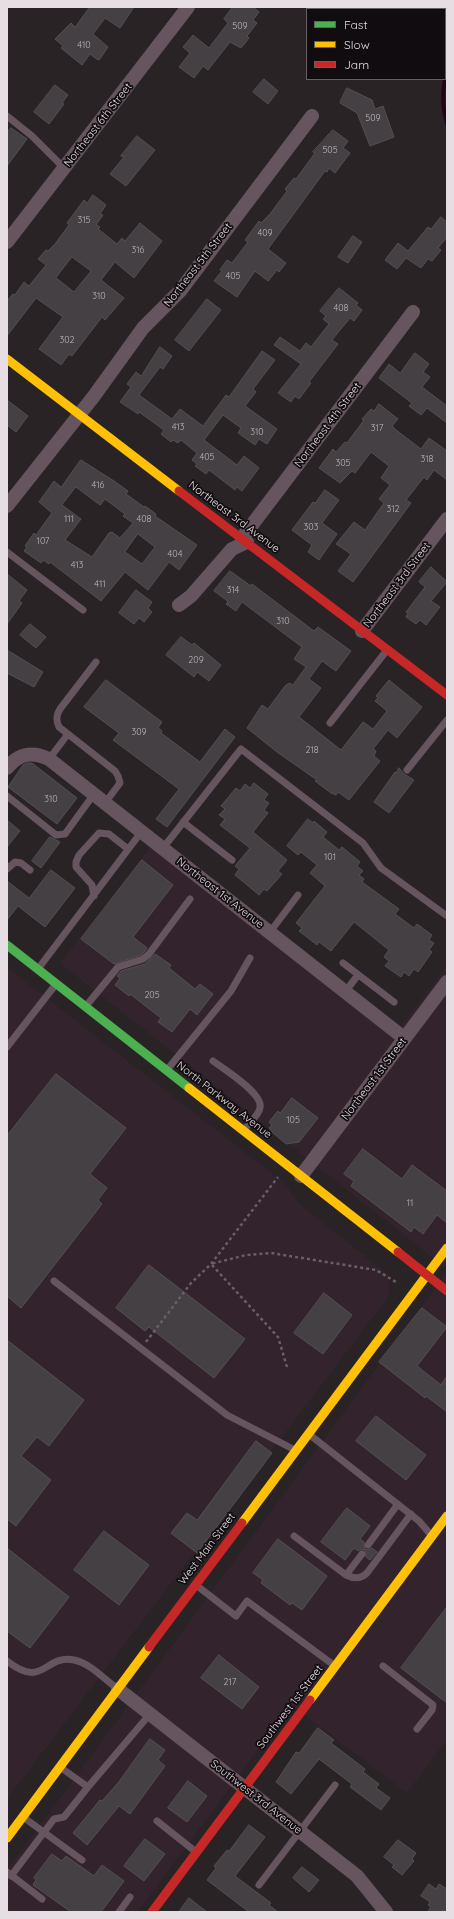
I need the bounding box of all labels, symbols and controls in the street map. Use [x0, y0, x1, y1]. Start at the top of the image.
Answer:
legend [306, 8, 446, 80]
text: Fast [344, 17, 368, 32]
house number: 509 [232, 21, 248, 31]
text: Slow [344, 37, 370, 52]
house number: 410 [77, 40, 91, 50]
text: Jam [344, 57, 369, 72]
street label: Northeast 6th Street [61, 80, 135, 170]
house number: 509 [365, 113, 381, 123]
house number: 505 [322, 145, 338, 155]
house number: 315 [78, 215, 90, 225]
street label: Northeast 5th Street [161, 220, 235, 310]
house number: 409 [257, 228, 273, 238]
house number: 316 [132, 245, 144, 255]
house number: 405 [225, 271, 241, 281]
house number: 310 [92, 291, 106, 301]
house number: 408 [334, 303, 348, 313]
house number: 302 [59, 335, 75, 345]
street label: Northeast 4th Street [292, 380, 364, 470]
house number: 413 [172, 422, 184, 432]
house number: 317 [371, 423, 383, 433]
house number: 310 [250, 427, 264, 437]
house number: 405 [199, 452, 215, 462]
house number: 318 [421, 454, 433, 464]
house number: 305 [336, 458, 350, 468]
street label: Northeast 3rd Avenue [186, 478, 282, 556]
house number: 416 [92, 480, 104, 490]
house number: 312 [386, 504, 400, 514]
house number: 111 [64, 514, 74, 524]
house number: 408 [137, 514, 151, 524]
house number: 303 [304, 522, 318, 532]
house number: 107 [37, 536, 49, 546]
street label: Northeast 3rd Street [361, 540, 433, 630]
house number: 404 [168, 549, 182, 559]
house number: 413 [71, 560, 83, 570]
house number: 411 [94, 579, 106, 589]
house number: 314 [227, 585, 239, 595]
house number: 310 [276, 616, 290, 626]
house number: 209 [188, 655, 204, 665]
house number: 309 [131, 727, 147, 737]
house number: 218 [305, 745, 319, 755]
house number: 310 [44, 794, 58, 804]
house number: 101 [324, 852, 336, 862]
street label: Northeast 1st Avenue [174, 855, 266, 931]
house number: 205 [144, 990, 160, 1000]
street label: Northeast 1st Street [339, 1035, 409, 1123]
street label: North Parkway Avenue [174, 1059, 274, 1141]
house number: 105 [286, 1115, 300, 1125]
house number: 11 [407, 1198, 413, 1208]
street label: West Main Street [176, 1511, 238, 1587]
street label: Southwest 1st Street [254, 1663, 326, 1751]
house number: 217 [224, 1677, 236, 1687]
street label: Southwest 3rd Avenue [208, 1757, 304, 1837]

